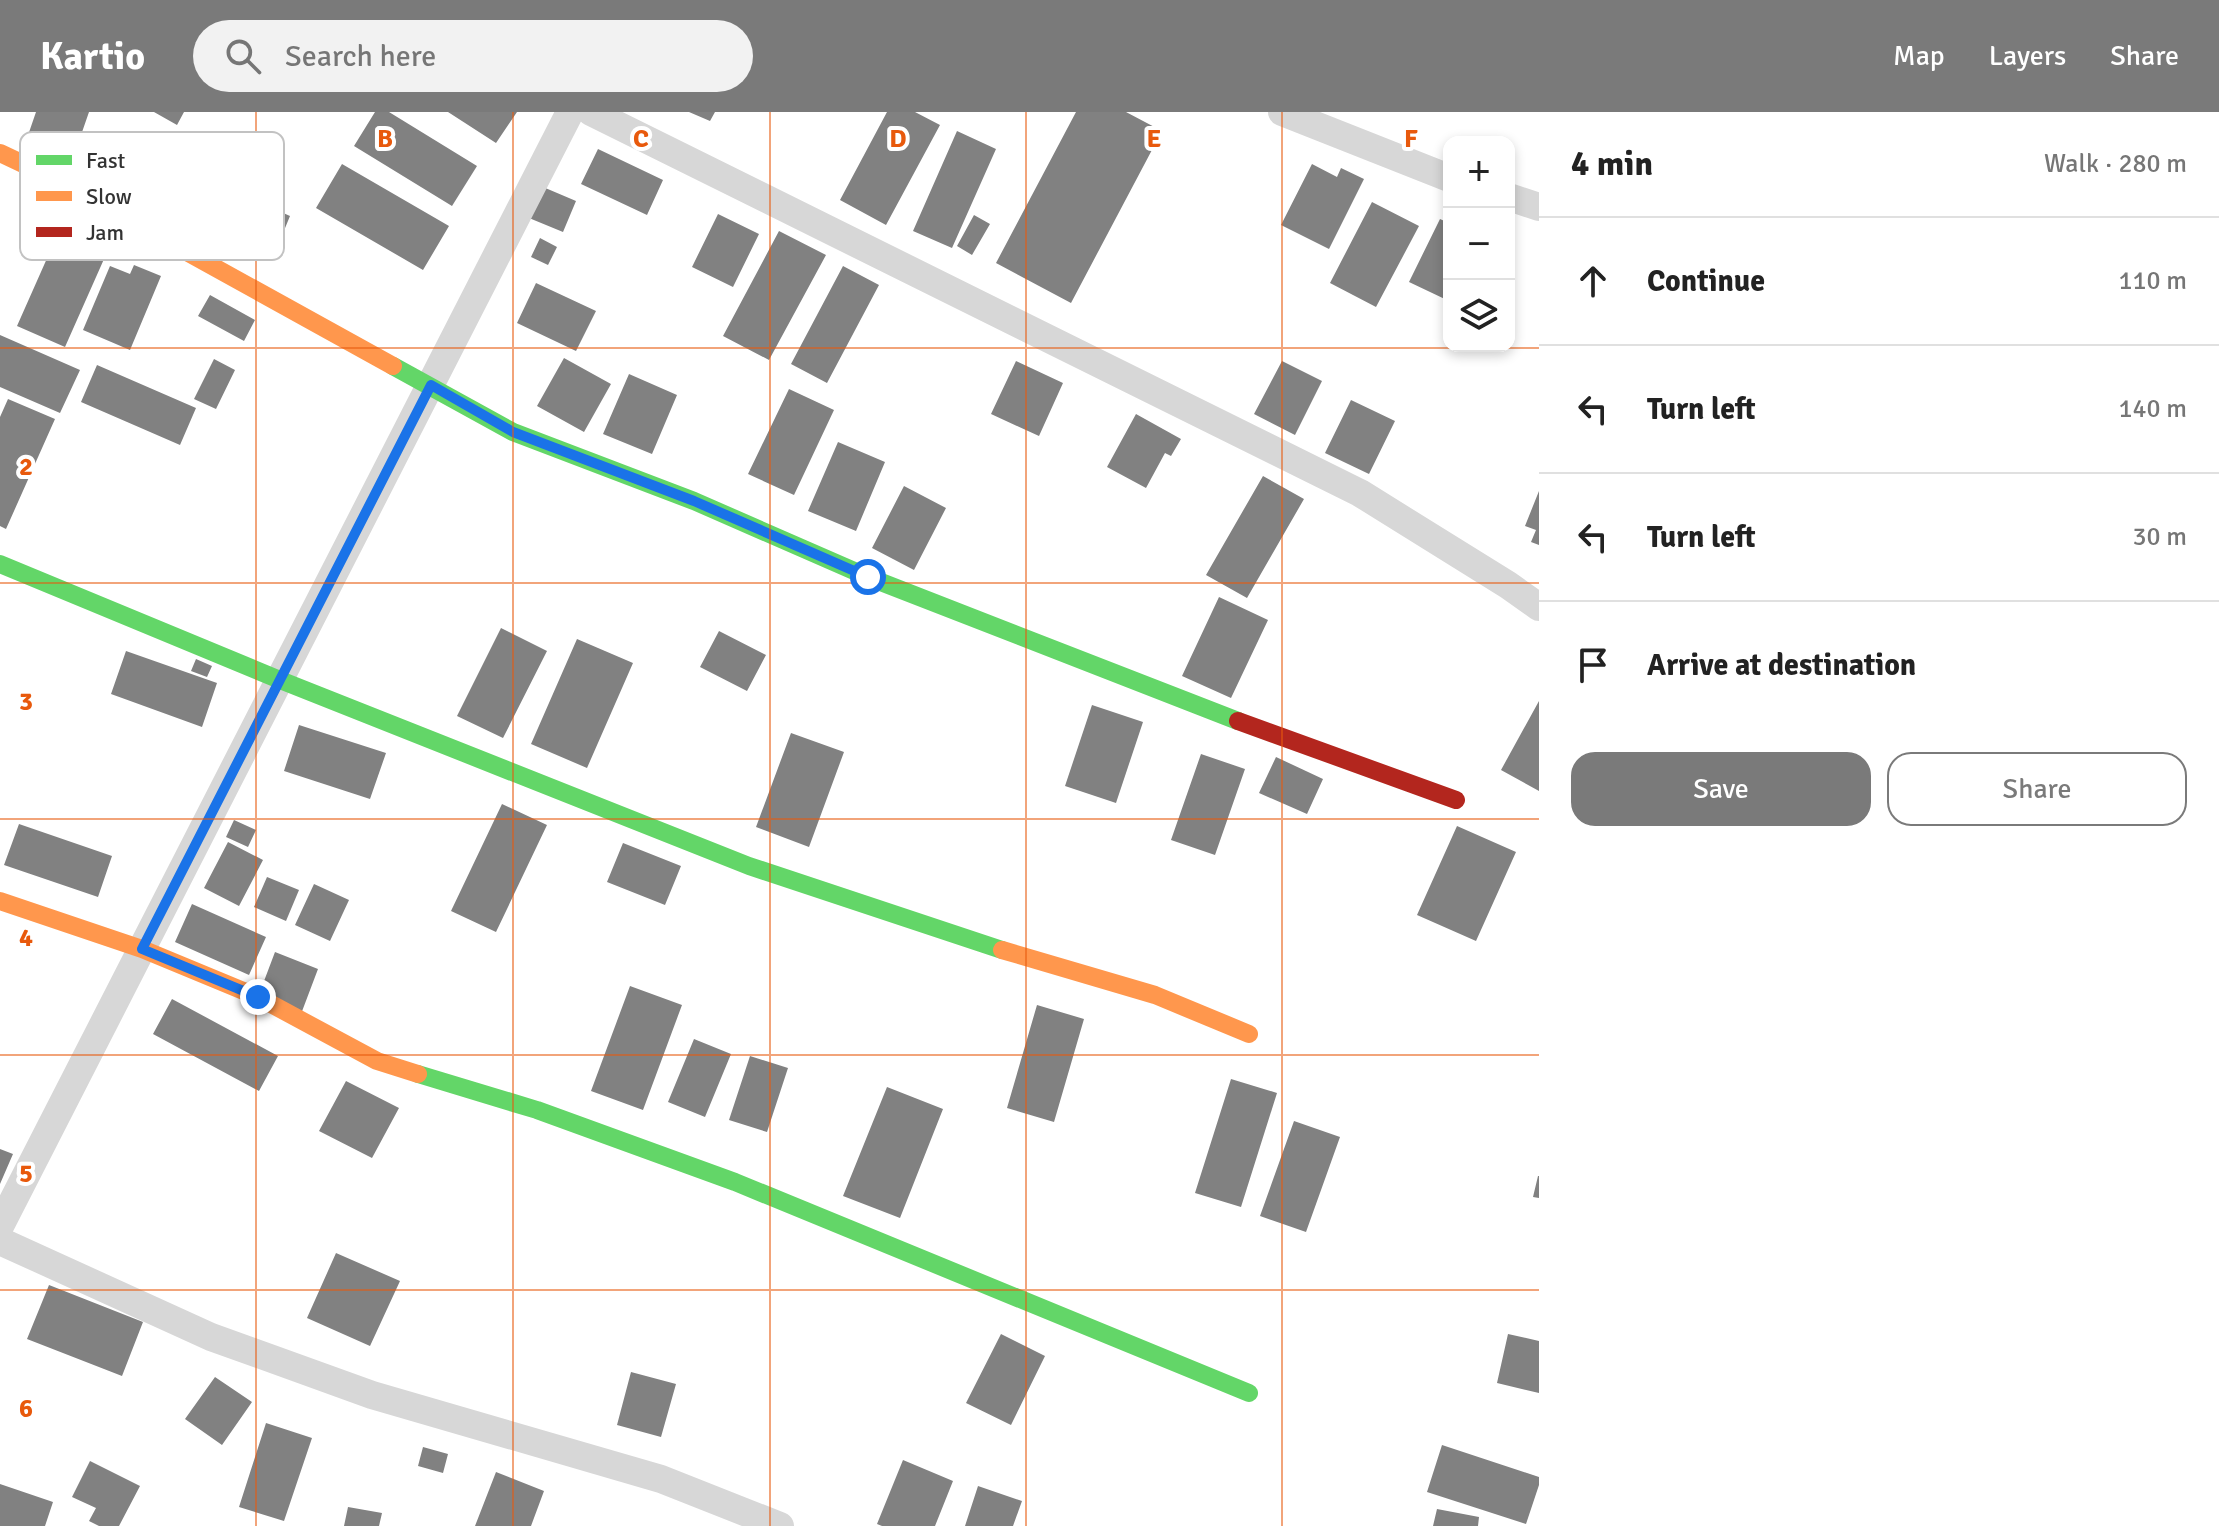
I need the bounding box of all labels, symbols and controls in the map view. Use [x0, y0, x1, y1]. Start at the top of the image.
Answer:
search box [193, 20, 753, 92]
text: Kartio [40, 33, 145, 80]
icon: search [221, 34, 265, 78]
text: Search here [285, 38, 436, 75]
text: Map [1893, 39, 1945, 73]
text: Layers [1989, 39, 2066, 73]
text: Share [2110, 39, 2179, 73]
text: B [377, 123, 393, 155]
text: C [633, 123, 649, 155]
text: D [889, 123, 907, 155]
text: E [1147, 123, 1161, 155]
text: F [1404, 123, 1418, 155]
legend [20, 132, 284, 260]
map controls [1443, 136, 1515, 352]
button: + [1443, 136, 1515, 208]
text: 4 min [1571, 143, 1653, 185]
text: Fast [86, 147, 126, 174]
text: Walk · 280 m [2044, 148, 2187, 180]
text: Slow [86, 183, 132, 210]
button: − [1443, 208, 1515, 280]
text: Jam [86, 219, 124, 246]
icon: ahead [1571, 259, 1615, 303]
text: Continue [1647, 263, 1765, 300]
text: 110 m [2118, 265, 2187, 297]
button: layers [1443, 280, 1515, 352]
icon: left [1571, 387, 1615, 431]
text: Turn left [1647, 391, 1756, 428]
text: 140 m [2118, 393, 2187, 425]
text: 2 [19, 451, 33, 483]
icon: left [1571, 515, 1615, 559]
text: Turn left [1647, 519, 1756, 556]
text: 30 m [2132, 521, 2187, 553]
route start [850, 559, 886, 595]
icon: arrive [1571, 643, 1615, 687]
text: Arrive at destination [1647, 647, 1916, 684]
text: 3 [19, 686, 33, 718]
button: Save [1571, 752, 1871, 826]
button: Share [1887, 752, 2187, 826]
text: 4 [19, 922, 33, 954]
route end [240, 979, 276, 1015]
text: 5 [19, 1158, 33, 1190]
text: 6 [19, 1393, 33, 1425]

